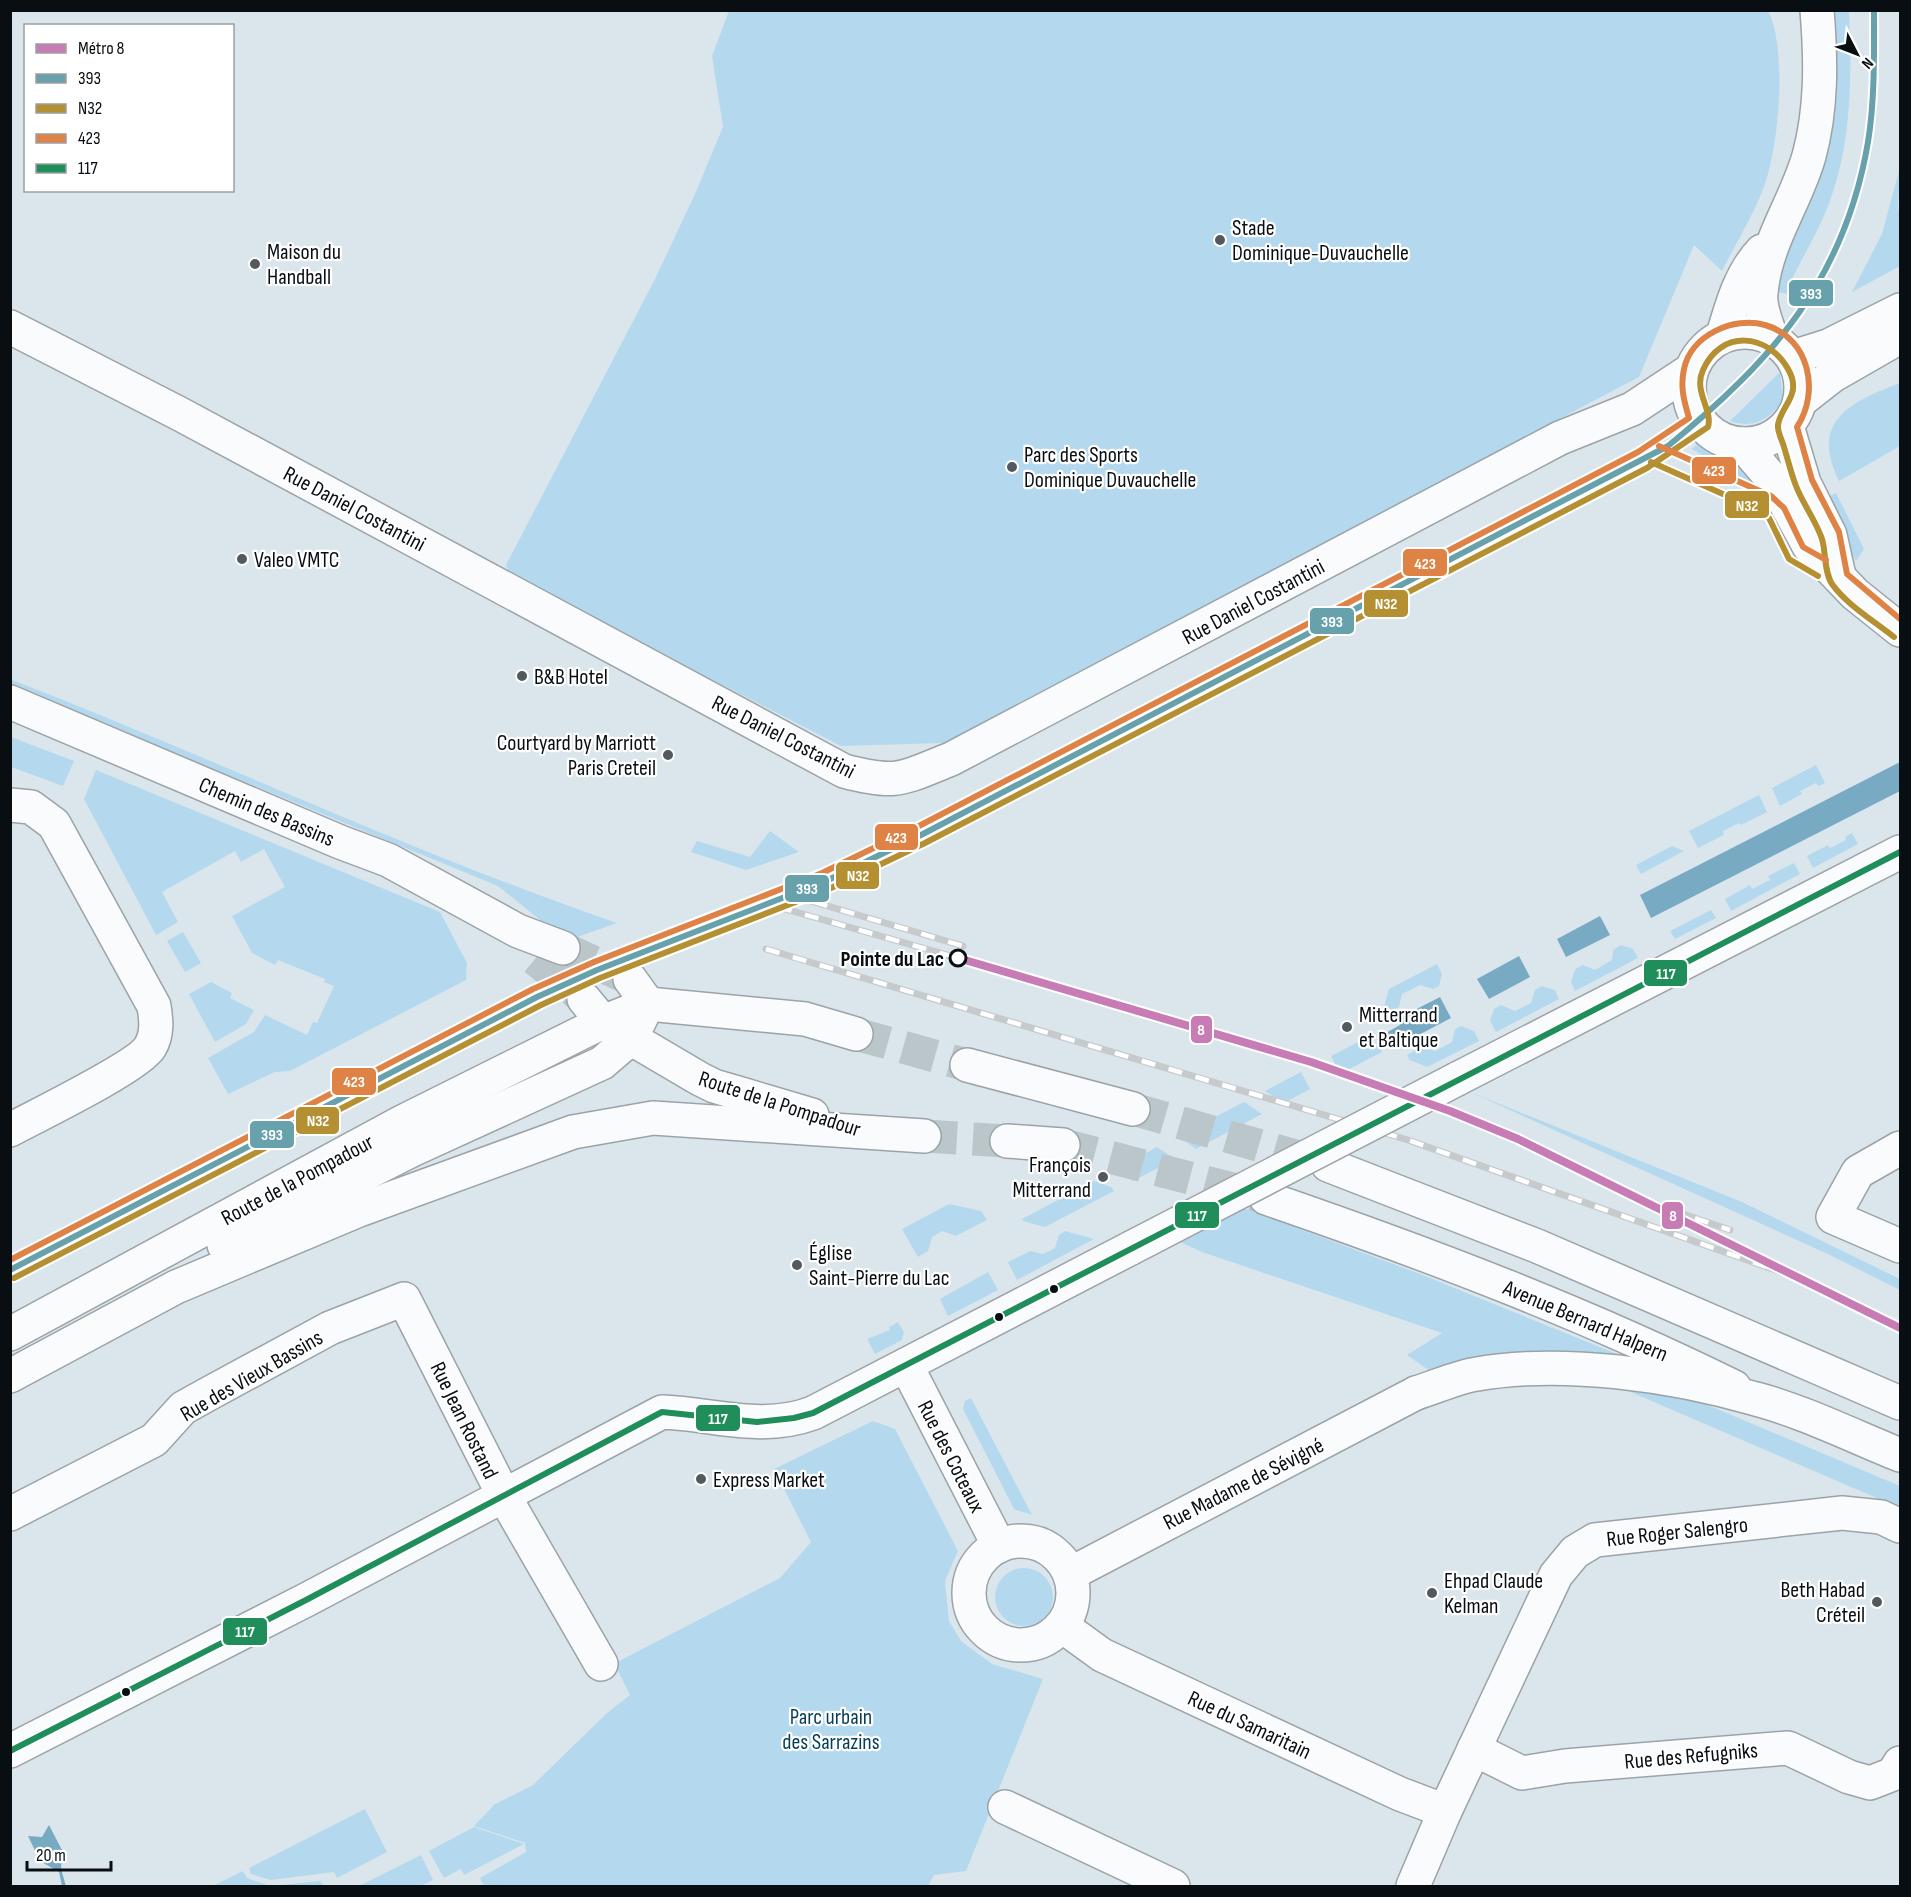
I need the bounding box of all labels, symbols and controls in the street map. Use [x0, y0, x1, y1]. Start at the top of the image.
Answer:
legend [24, 24, 234, 192]
north arrow [1827, 24, 1887, 84]
text: Métro 8 [78, 38, 125, 59]
text: N [1857, 54, 1877, 73]
text: 393 [78, 68, 101, 89]
text: N32 [78, 98, 102, 119]
text: 423 [78, 128, 101, 149]
text: 117 [78, 158, 99, 179]
place label: Stade Dominique-Duvauchelle [1232, 215, 1409, 267]
marker: Stade Dominique-Duvauchelle [1213, 233, 1227, 247]
place label: Maison du Handball [267, 239, 341, 291]
marker: Maison du Handball [248, 257, 262, 271]
line badge: 393 [1788, 279, 1834, 307]
text: 393 [1800, 285, 1822, 304]
place label: Parc des Sports Dominique Duvauchelle [1024, 442, 1196, 494]
line badge: 423 [1691, 456, 1737, 485]
street label: Rue Daniel Costantini [279, 460, 430, 558]
marker: Parc des Sports Dominique Duvauchelle [1005, 460, 1019, 474]
text: 423 [1703, 462, 1725, 481]
line badge: N32 [1724, 490, 1770, 519]
text: N32 [1736, 497, 1758, 516]
place label: Valeo VMTC [254, 547, 339, 574]
line badge: 423 [1402, 548, 1448, 577]
marker: Valeo VMTC [235, 552, 249, 566]
street label: Rue Daniel Costantini [1178, 553, 1329, 651]
text: 423 [1414, 555, 1436, 574]
line badge: N32 [1363, 589, 1409, 618]
text: N32 [1375, 595, 1397, 614]
line badge: 393 [1309, 607, 1355, 635]
text: 393 [1321, 613, 1343, 632]
place label: B&B Hotel [534, 664, 608, 691]
marker: B&B Hotel [515, 669, 529, 683]
street label: Rue Daniel Costantini [707, 690, 860, 785]
place label: Courtyard by Marriott Paris Creteil [497, 730, 656, 782]
marker: Courtyard by Marriott Paris Creteil [661, 748, 675, 762]
street label: Chemin des Bassins [195, 772, 338, 853]
line badge: 423 [874, 823, 919, 851]
text: 423 [885, 829, 907, 848]
line badge: N32 [835, 861, 880, 890]
text: N32 [847, 867, 869, 886]
line badge: 393 [784, 874, 830, 903]
text: 393 [796, 880, 818, 899]
place label: Pointe du Lac [840, 946, 944, 973]
marker: Pointe du Lac [949, 949, 967, 967]
line badge: 117 [1643, 959, 1688, 987]
text: 117 [1656, 965, 1676, 984]
place label: Mitterrand et Baltique [1359, 1002, 1438, 1054]
line badge: 8 [1190, 1015, 1213, 1044]
marker: Mitterrand et Baltique [1340, 1020, 1354, 1034]
text: 8 [1197, 1021, 1205, 1040]
street label: Route de la Pompadour [695, 1066, 864, 1143]
line badge: 423 [331, 1067, 377, 1096]
text: 423 [343, 1073, 365, 1092]
line badge: N32 [295, 1106, 340, 1135]
text: N32 [307, 1112, 329, 1131]
line badge: 393 [249, 1120, 295, 1149]
text: 393 [261, 1126, 283, 1145]
street label: Route de la Pompadour [217, 1129, 378, 1232]
place label: François Mitterrand [1012, 1152, 1091, 1204]
marker: François Mitterrand [1096, 1170, 1110, 1184]
line badge: 117 [1174, 1201, 1220, 1229]
line badge: 8 [1661, 1201, 1684, 1230]
text: 117 [1187, 1207, 1207, 1226]
text: 8 [1669, 1207, 1677, 1226]
place label: Église Saint-Pierre du Lac [809, 1240, 949, 1292]
marker: Église Saint-Pierre du Lac [790, 1258, 804, 1272]
street label: Avenue Bernard Halpern [1498, 1274, 1672, 1368]
unlabelled marker [1048, 1283, 1060, 1295]
unlabelled marker [993, 1311, 1005, 1323]
street label: Rue des Vieux Bassins [176, 1325, 328, 1428]
street label: Rue Jean Rostand [424, 1358, 504, 1484]
street label: Rue des Coteaux [911, 1396, 991, 1518]
line badge: 117 [695, 1404, 741, 1432]
text: 117 [708, 1410, 728, 1429]
street label: Rue Madame de Sévigné [1159, 1432, 1328, 1536]
place label: Express Market [713, 1467, 825, 1494]
marker: Express Market [694, 1472, 708, 1486]
street label: Rue Roger Salengro [1605, 1512, 1749, 1553]
place label: Ehpad Claude Kelman [1444, 1568, 1543, 1620]
place label: Beth Habad Créteil [1780, 1577, 1865, 1629]
marker: Ehpad Claude Kelman [1425, 1586, 1439, 1600]
marker: Beth Habad Créteil [1870, 1595, 1884, 1609]
line badge: 117 [222, 1617, 268, 1646]
text: 117 [235, 1623, 255, 1642]
street label: Rue du Samaritain [1183, 1685, 1315, 1766]
unlabelled marker [120, 1686, 132, 1698]
park label: Parc urbain des Sarrazins [782, 1704, 880, 1756]
street label: Rue des Refugniks [1623, 1737, 1759, 1776]
scale bar [27, 1834, 111, 1872]
text: 20 m [36, 1845, 66, 1866]

